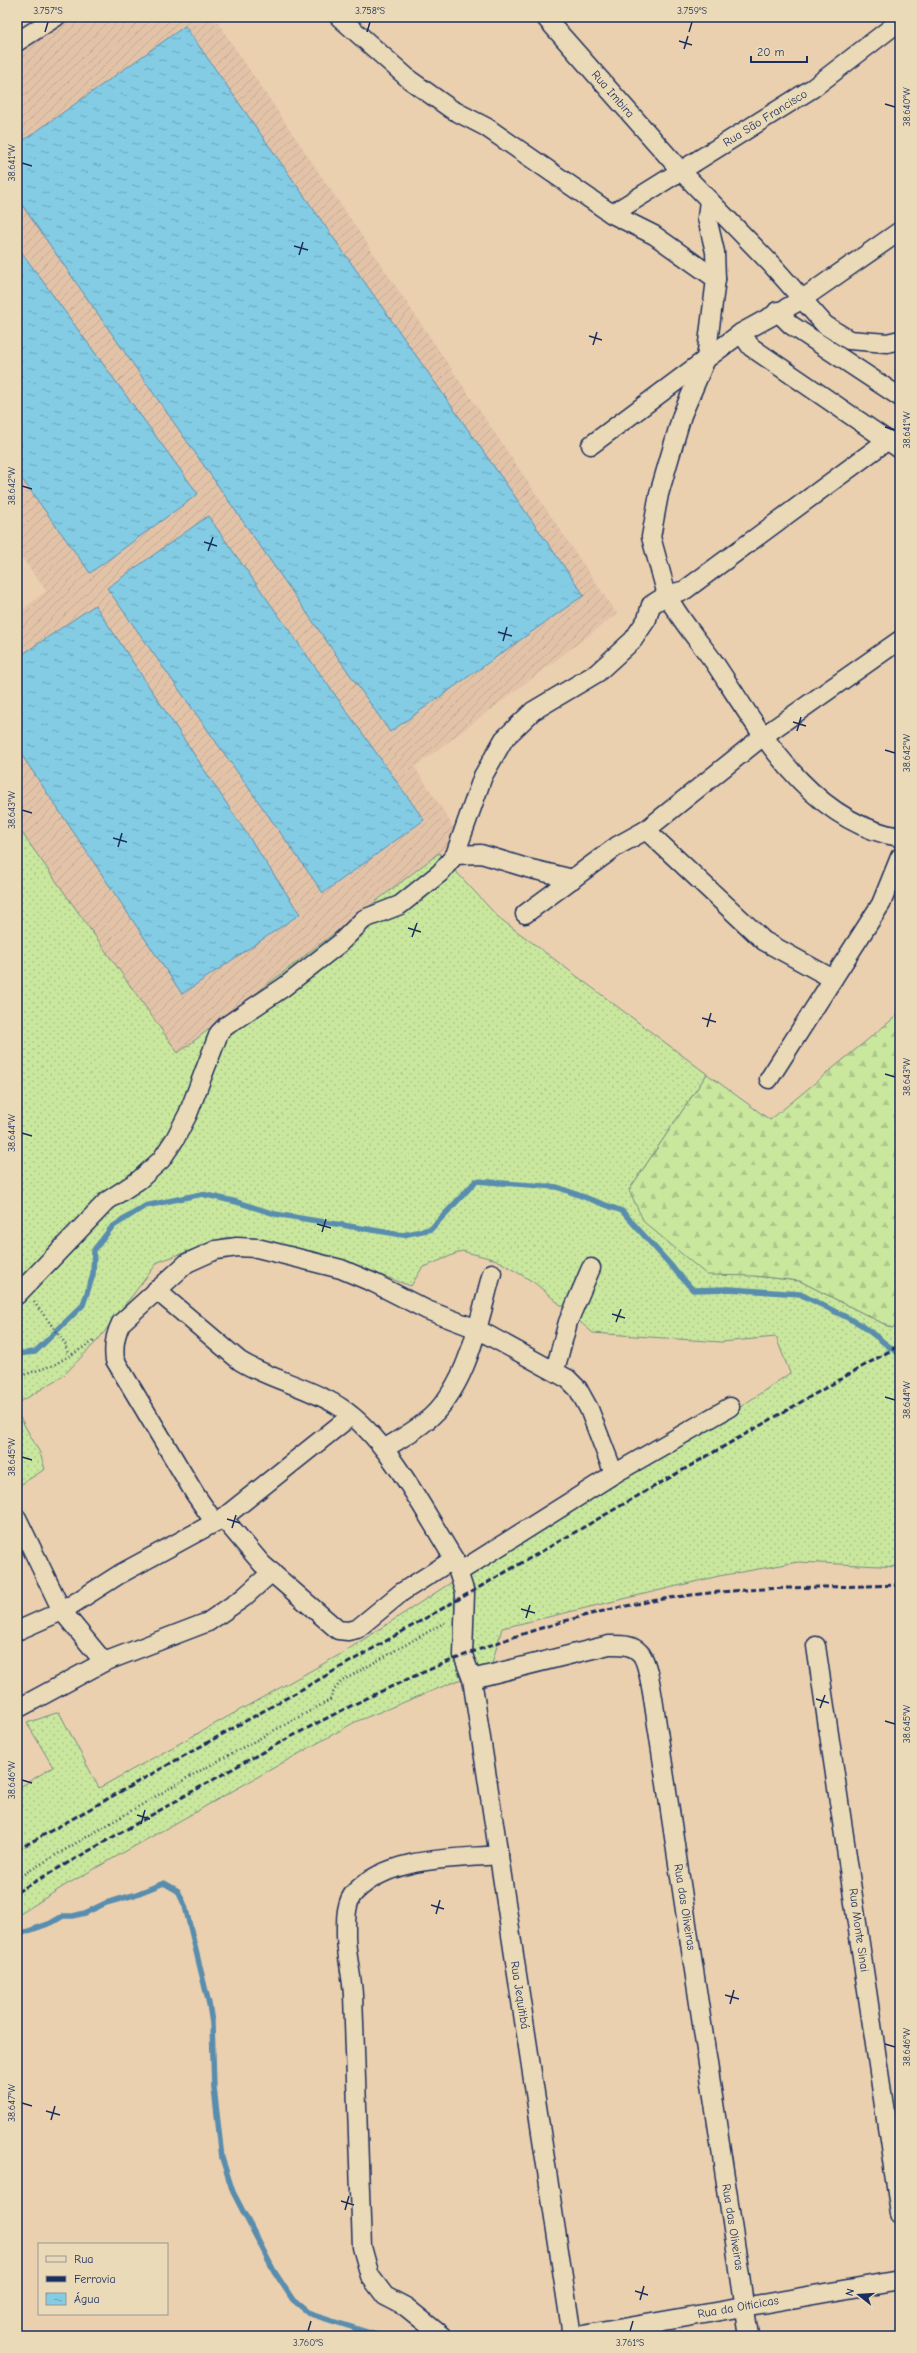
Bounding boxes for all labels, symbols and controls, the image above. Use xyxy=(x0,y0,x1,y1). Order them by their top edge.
text: 3.757°S xyxy=(33,5,63,17)
text: 3.758°S xyxy=(355,5,385,17)
text: 3.759°S xyxy=(677,5,707,17)
scale bar xyxy=(751,38,807,64)
text: 20 m xyxy=(757,45,785,59)
street label: Rua Imbira xyxy=(589,68,637,120)
street label: Rua São Francisco xyxy=(720,86,810,150)
text: 38.640°W xyxy=(901,87,913,127)
text: 38.641°W xyxy=(6,144,18,182)
text: 38.641°W xyxy=(901,411,913,449)
text: 38.642°W xyxy=(6,466,18,505)
text: 38.642°W xyxy=(901,733,913,772)
text: 38.643°W xyxy=(6,791,18,829)
text: 38.643°W xyxy=(901,1058,913,1096)
text: 38.644°W xyxy=(6,1114,18,1152)
text: 38.644°W xyxy=(901,1381,913,1419)
text: 38.645°W xyxy=(6,1437,18,1476)
text: 38.645°W xyxy=(901,1704,913,1743)
text: 38.646°W xyxy=(6,1760,18,1799)
street label: Rua das Oliveiras xyxy=(671,1863,699,1951)
street label: Rua Monte Sinai xyxy=(846,1887,872,1973)
street label: Rua Jequitibá xyxy=(508,1960,532,2030)
text: 38.646°W xyxy=(901,2027,913,2066)
text: 38.647°W xyxy=(6,2084,18,2122)
street label: Rua das Oliveiras xyxy=(719,2183,747,2271)
legend xyxy=(38,2243,168,2315)
text: Rua xyxy=(74,2252,93,2266)
text: Ferrovia xyxy=(74,2272,116,2286)
north arrow xyxy=(839,2275,879,2315)
text: N xyxy=(843,2287,857,2298)
text: Água xyxy=(74,2292,100,2306)
street label: Rua da Oiticicas xyxy=(696,2293,780,2321)
text: 3.760°S xyxy=(293,2337,324,2349)
text: 3.761°S xyxy=(616,2337,645,2349)

